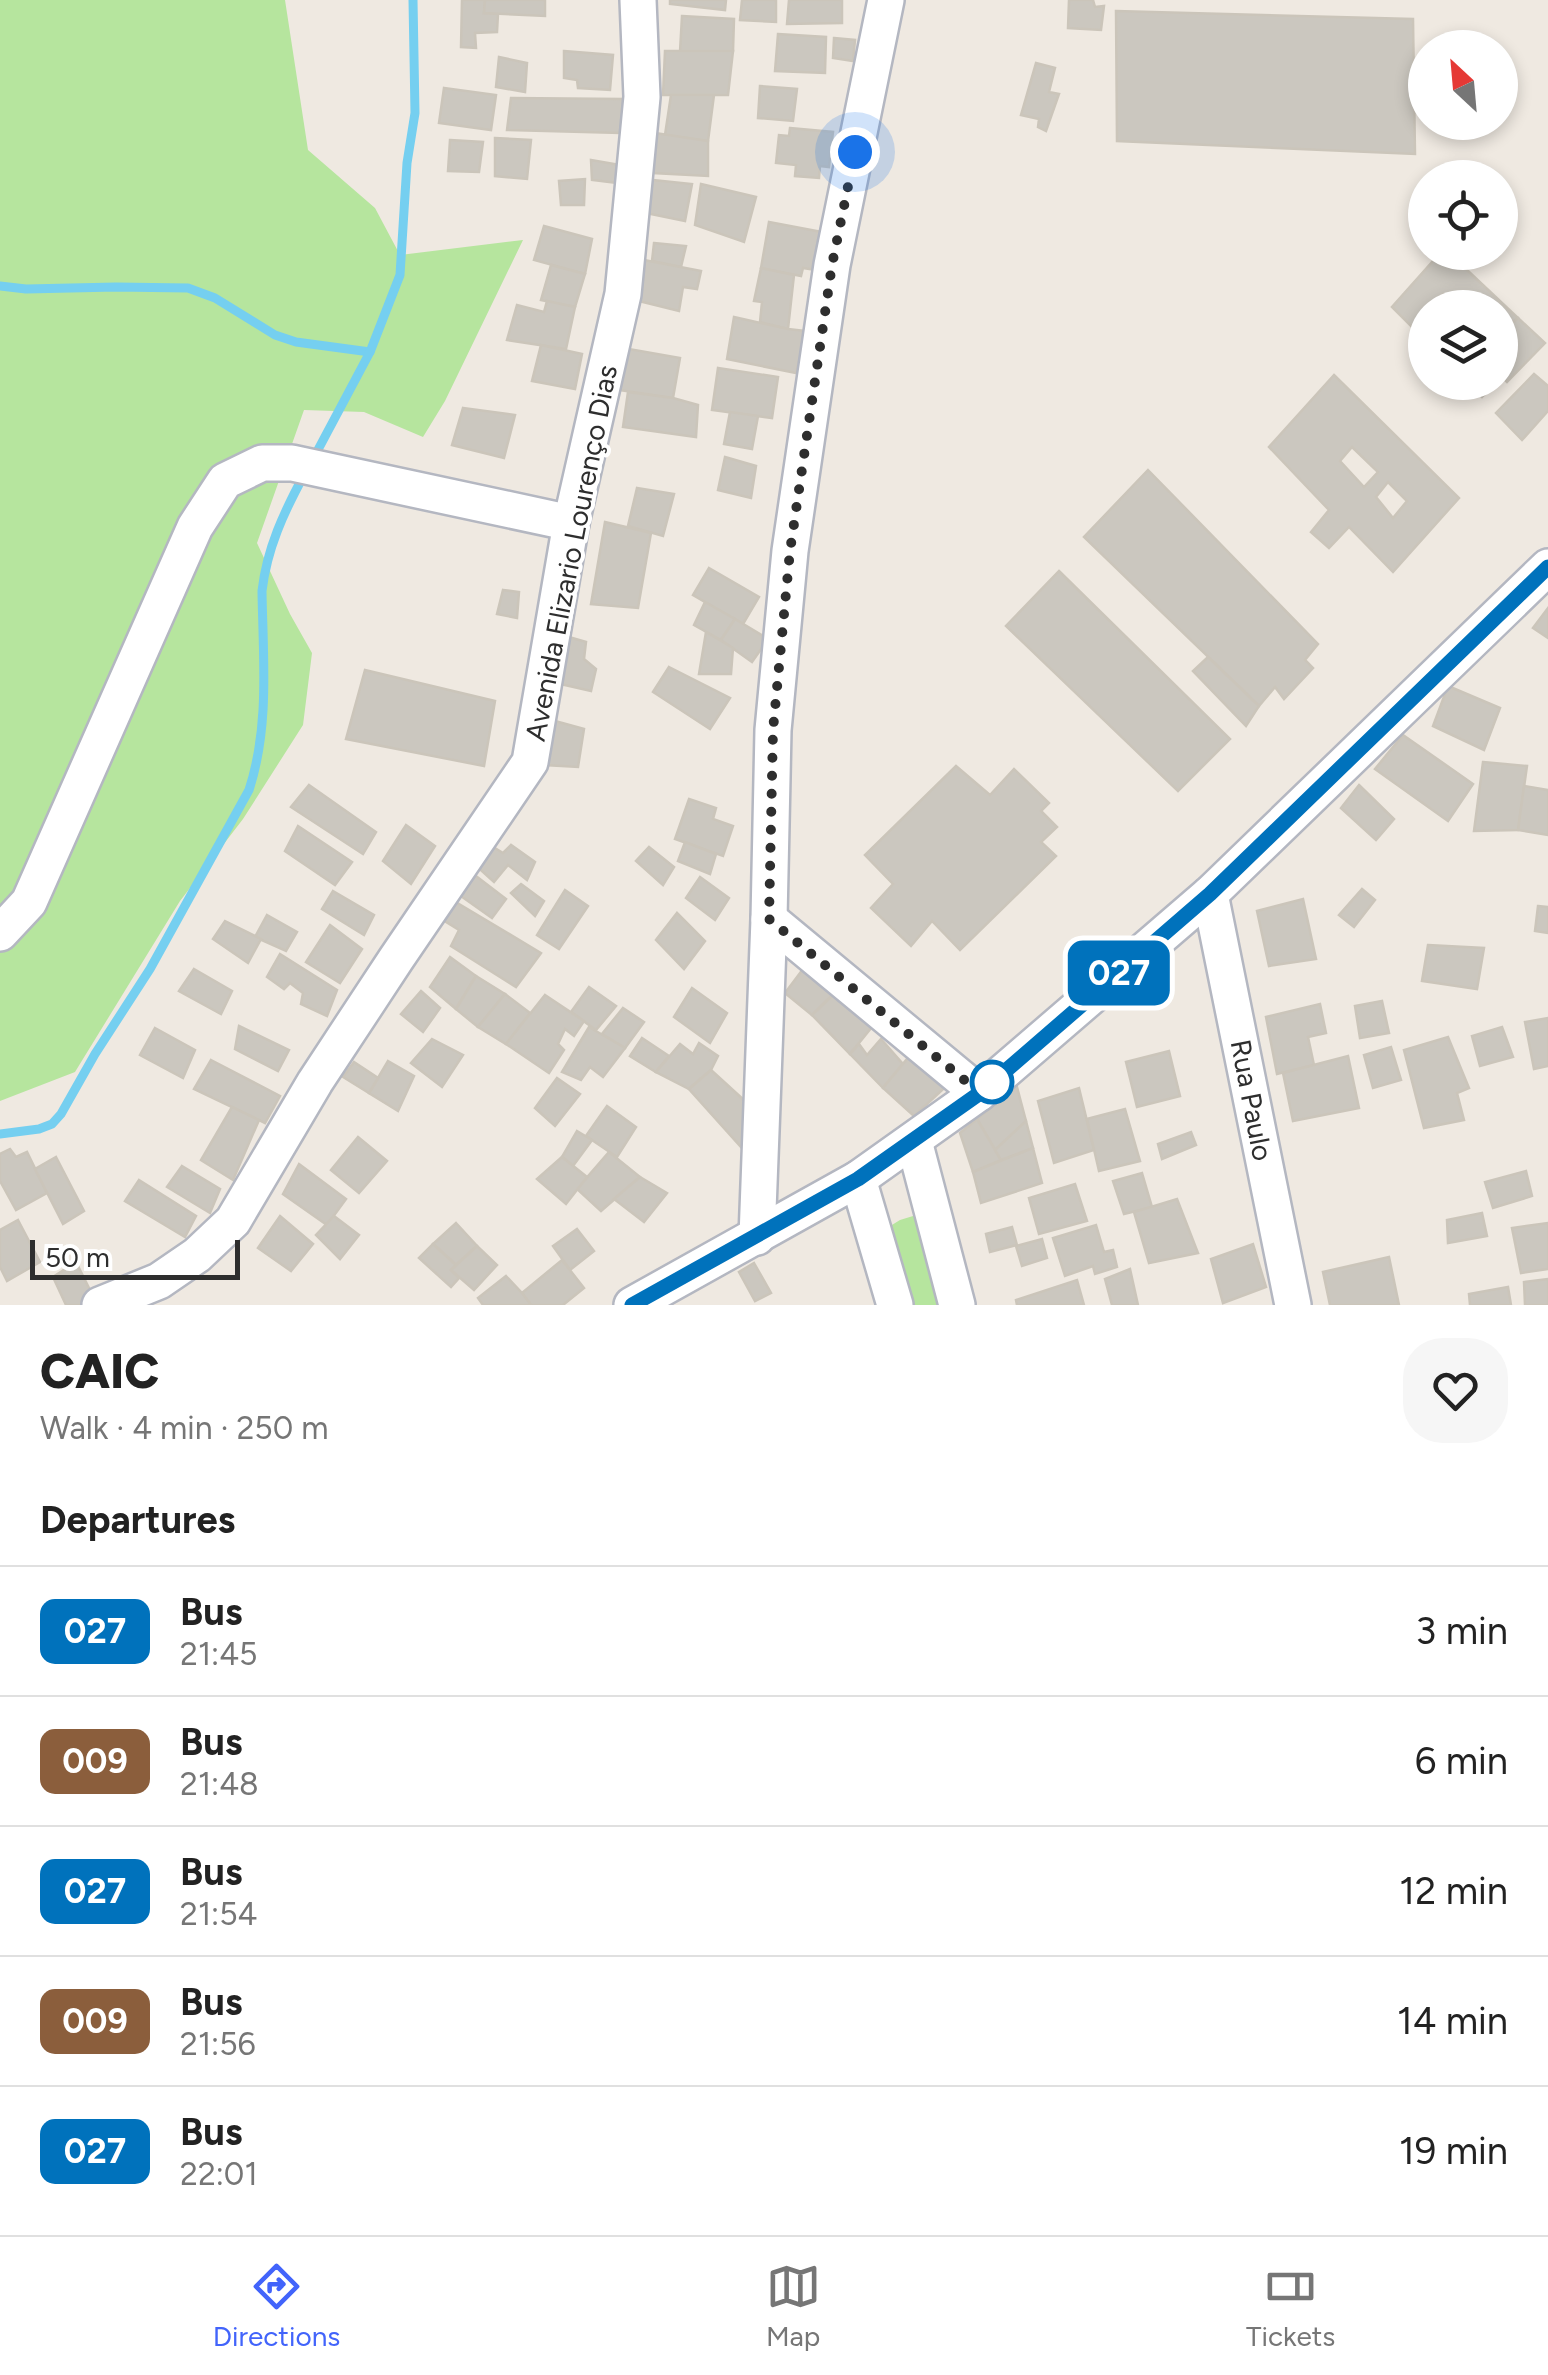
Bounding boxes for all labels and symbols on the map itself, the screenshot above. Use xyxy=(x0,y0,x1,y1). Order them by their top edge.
north arrow xyxy=(1408,30,1518,140)
your location xyxy=(830,127,880,177)
street label: Avenida Elizario Lourenço Dias xyxy=(518,362,624,744)
line badge: 027 xyxy=(1062,940,1176,1006)
street label: Rua Paulo xyxy=(1224,1037,1280,1163)
unlabelled marker xyxy=(971,1061,1013,1103)
scale bar xyxy=(30,1235,240,1280)

